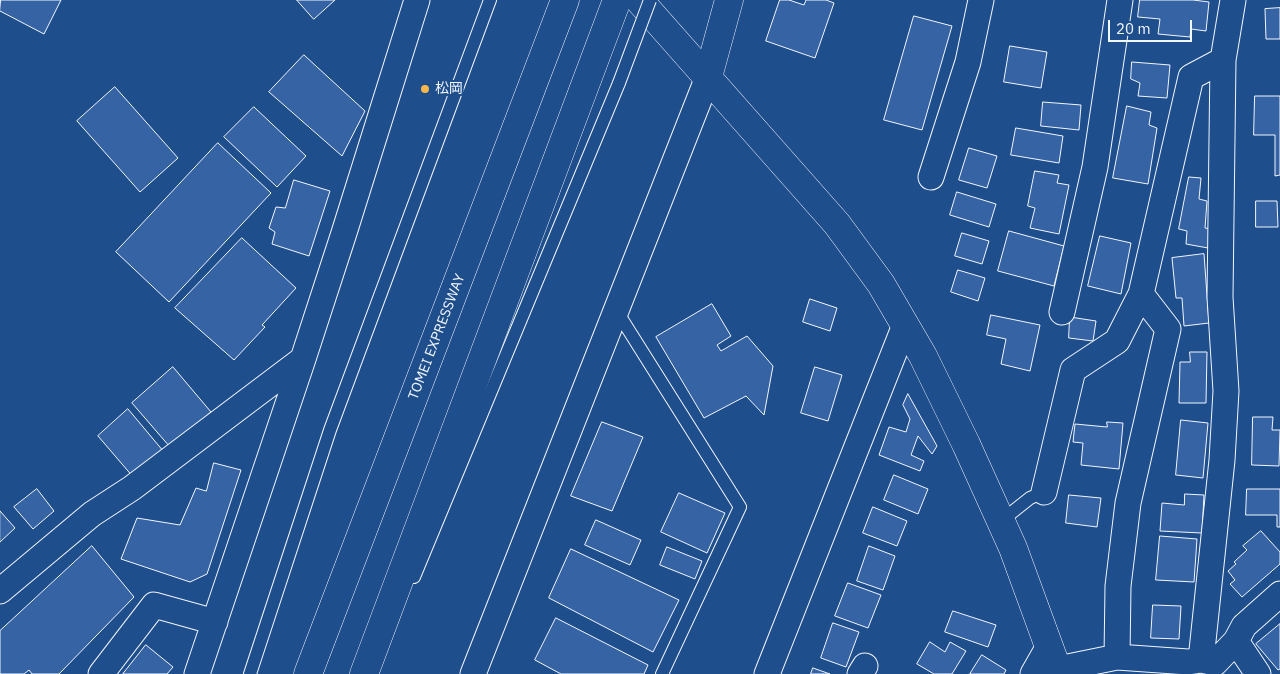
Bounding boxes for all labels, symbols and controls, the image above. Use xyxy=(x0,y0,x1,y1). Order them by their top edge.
scale bar xyxy=(1110,10,1194,42)
text: 20 m xyxy=(1116,19,1151,38)
place label: 松岡 xyxy=(435,81,463,97)
marker: 松岡 xyxy=(419,83,431,95)
street label: TOMEI EXPRESSWAY xyxy=(405,272,469,402)

